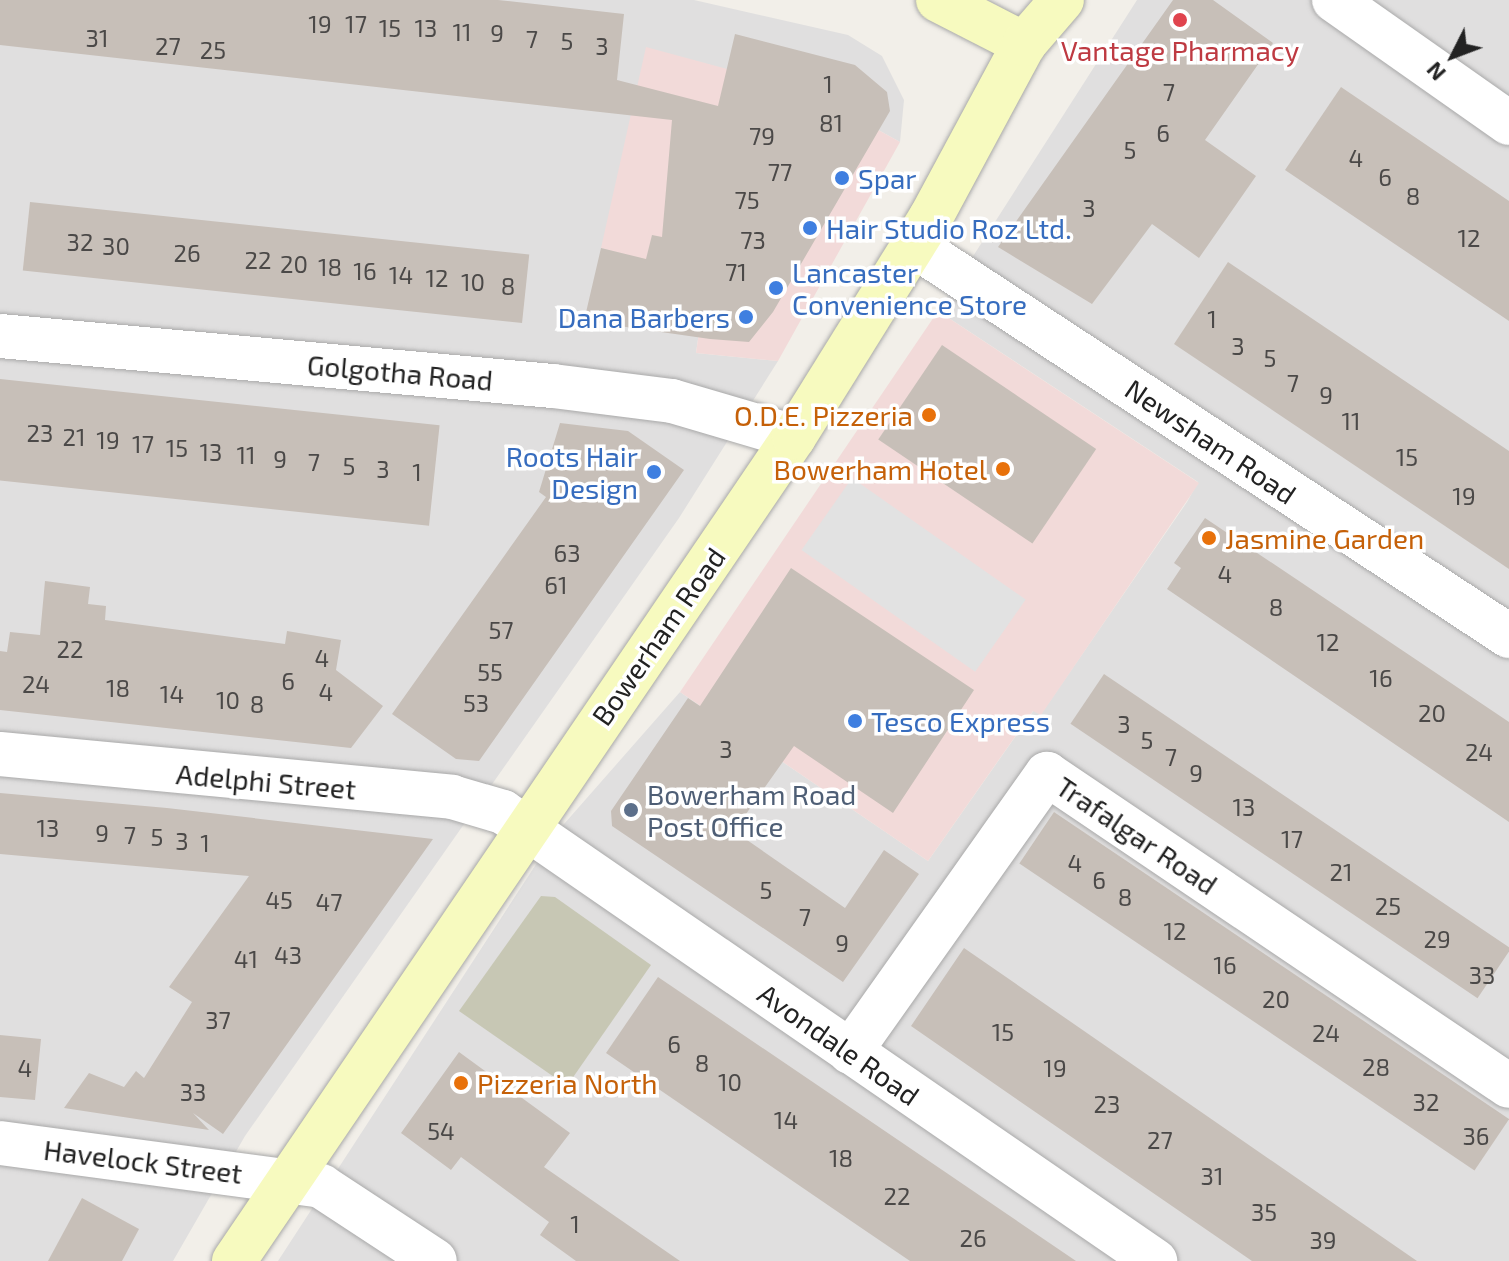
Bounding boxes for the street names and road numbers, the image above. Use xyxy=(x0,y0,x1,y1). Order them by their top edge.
street label: Golgotha Road xyxy=(306,347,494,397)
street label: Newsham Road xyxy=(1119,371,1303,511)
street label: Bowerham Road xyxy=(584,541,732,731)
street label: Adelphi Street xyxy=(175,756,357,806)
street label: Trafalgar Road xyxy=(1050,769,1224,901)
street label: Avondale Road xyxy=(752,976,926,1112)
street label: Havelock Street xyxy=(42,1132,244,1190)

